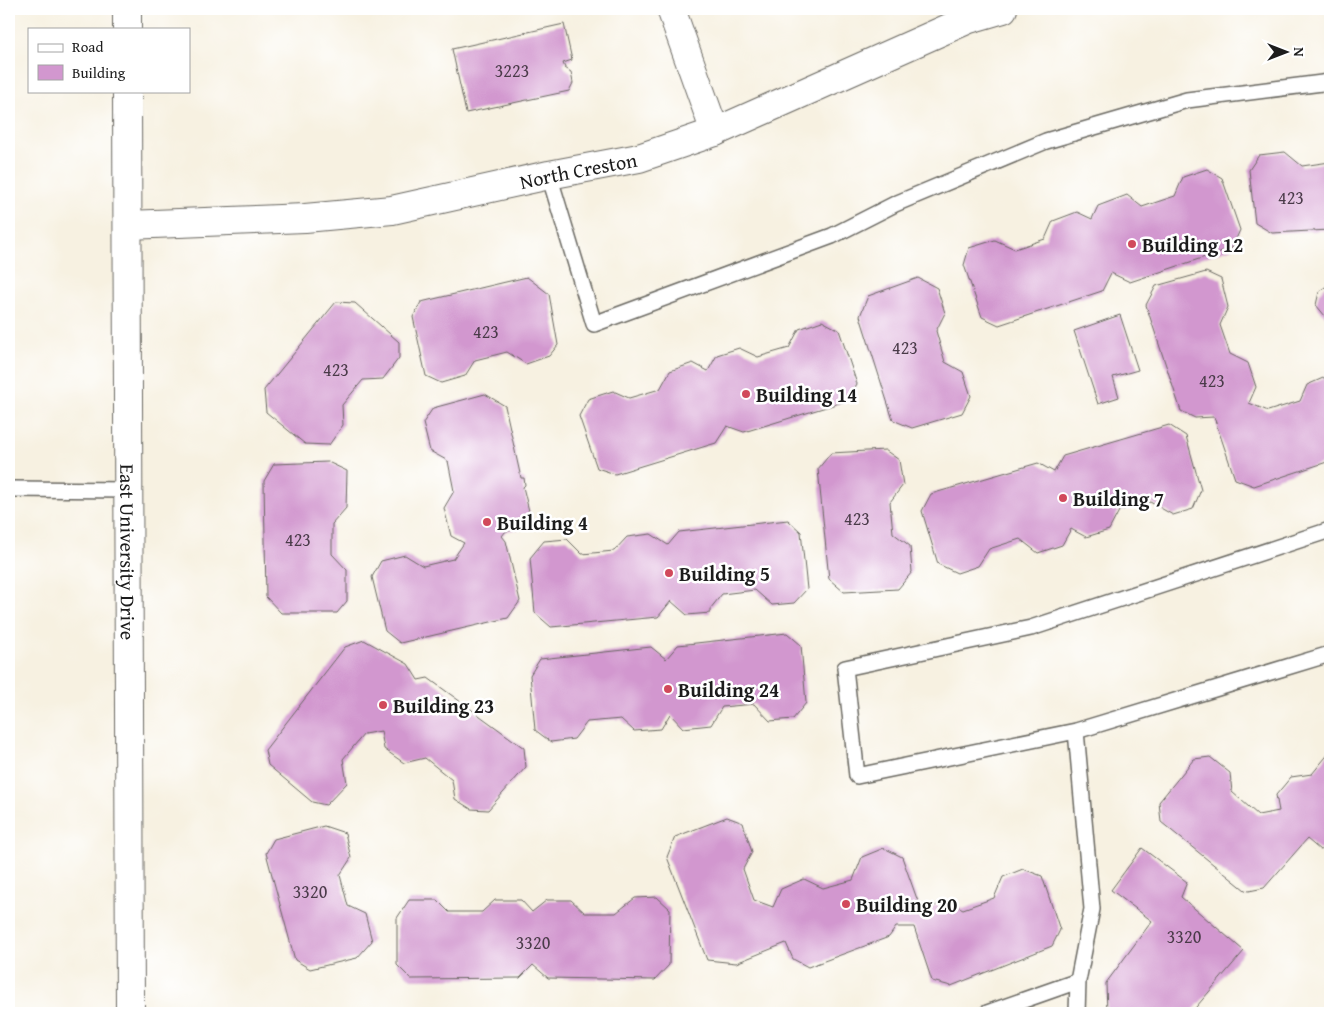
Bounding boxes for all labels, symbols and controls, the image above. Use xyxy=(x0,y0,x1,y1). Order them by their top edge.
legend xyxy=(28,28,190,92)
north arrow xyxy=(1262,28,1312,78)
text: Road xyxy=(72,36,103,57)
text: N xyxy=(1289,47,1309,57)
house number: 3223 xyxy=(495,57,529,84)
text: Building xyxy=(72,62,126,83)
street label: North Creston xyxy=(517,144,639,196)
house number: 423 xyxy=(1278,184,1304,211)
place label: Building 12 xyxy=(1142,230,1243,259)
marker: Building 12 xyxy=(1126,238,1138,250)
house number: 423 xyxy=(473,318,499,345)
house number: 423 xyxy=(892,334,918,361)
house number: 423 xyxy=(323,356,349,383)
house number: 423 xyxy=(1199,367,1225,394)
place label: Building 14 xyxy=(756,380,857,409)
marker: Building 14 xyxy=(740,388,752,400)
street label: East University Drive xyxy=(114,464,143,640)
place label: Building 7 xyxy=(1073,484,1164,513)
marker: Building 7 xyxy=(1057,492,1069,504)
house number: 423 xyxy=(844,505,870,532)
place label: Building 4 xyxy=(497,508,588,537)
marker: Building 4 xyxy=(481,516,493,528)
house number: 423 xyxy=(285,526,311,553)
place label: Building 5 xyxy=(679,559,770,588)
marker: Building 5 xyxy=(663,567,675,579)
place label: Building 24 xyxy=(678,675,779,704)
marker: Building 24 xyxy=(662,683,674,695)
place label: Building 23 xyxy=(393,691,494,720)
marker: Building 23 xyxy=(377,699,389,711)
house number: 3320 xyxy=(293,878,328,905)
place label: Building 20 xyxy=(856,890,957,919)
marker: Building 20 xyxy=(840,898,852,910)
house number: 3320 xyxy=(1167,923,1202,950)
house number: 3320 xyxy=(516,929,551,956)

